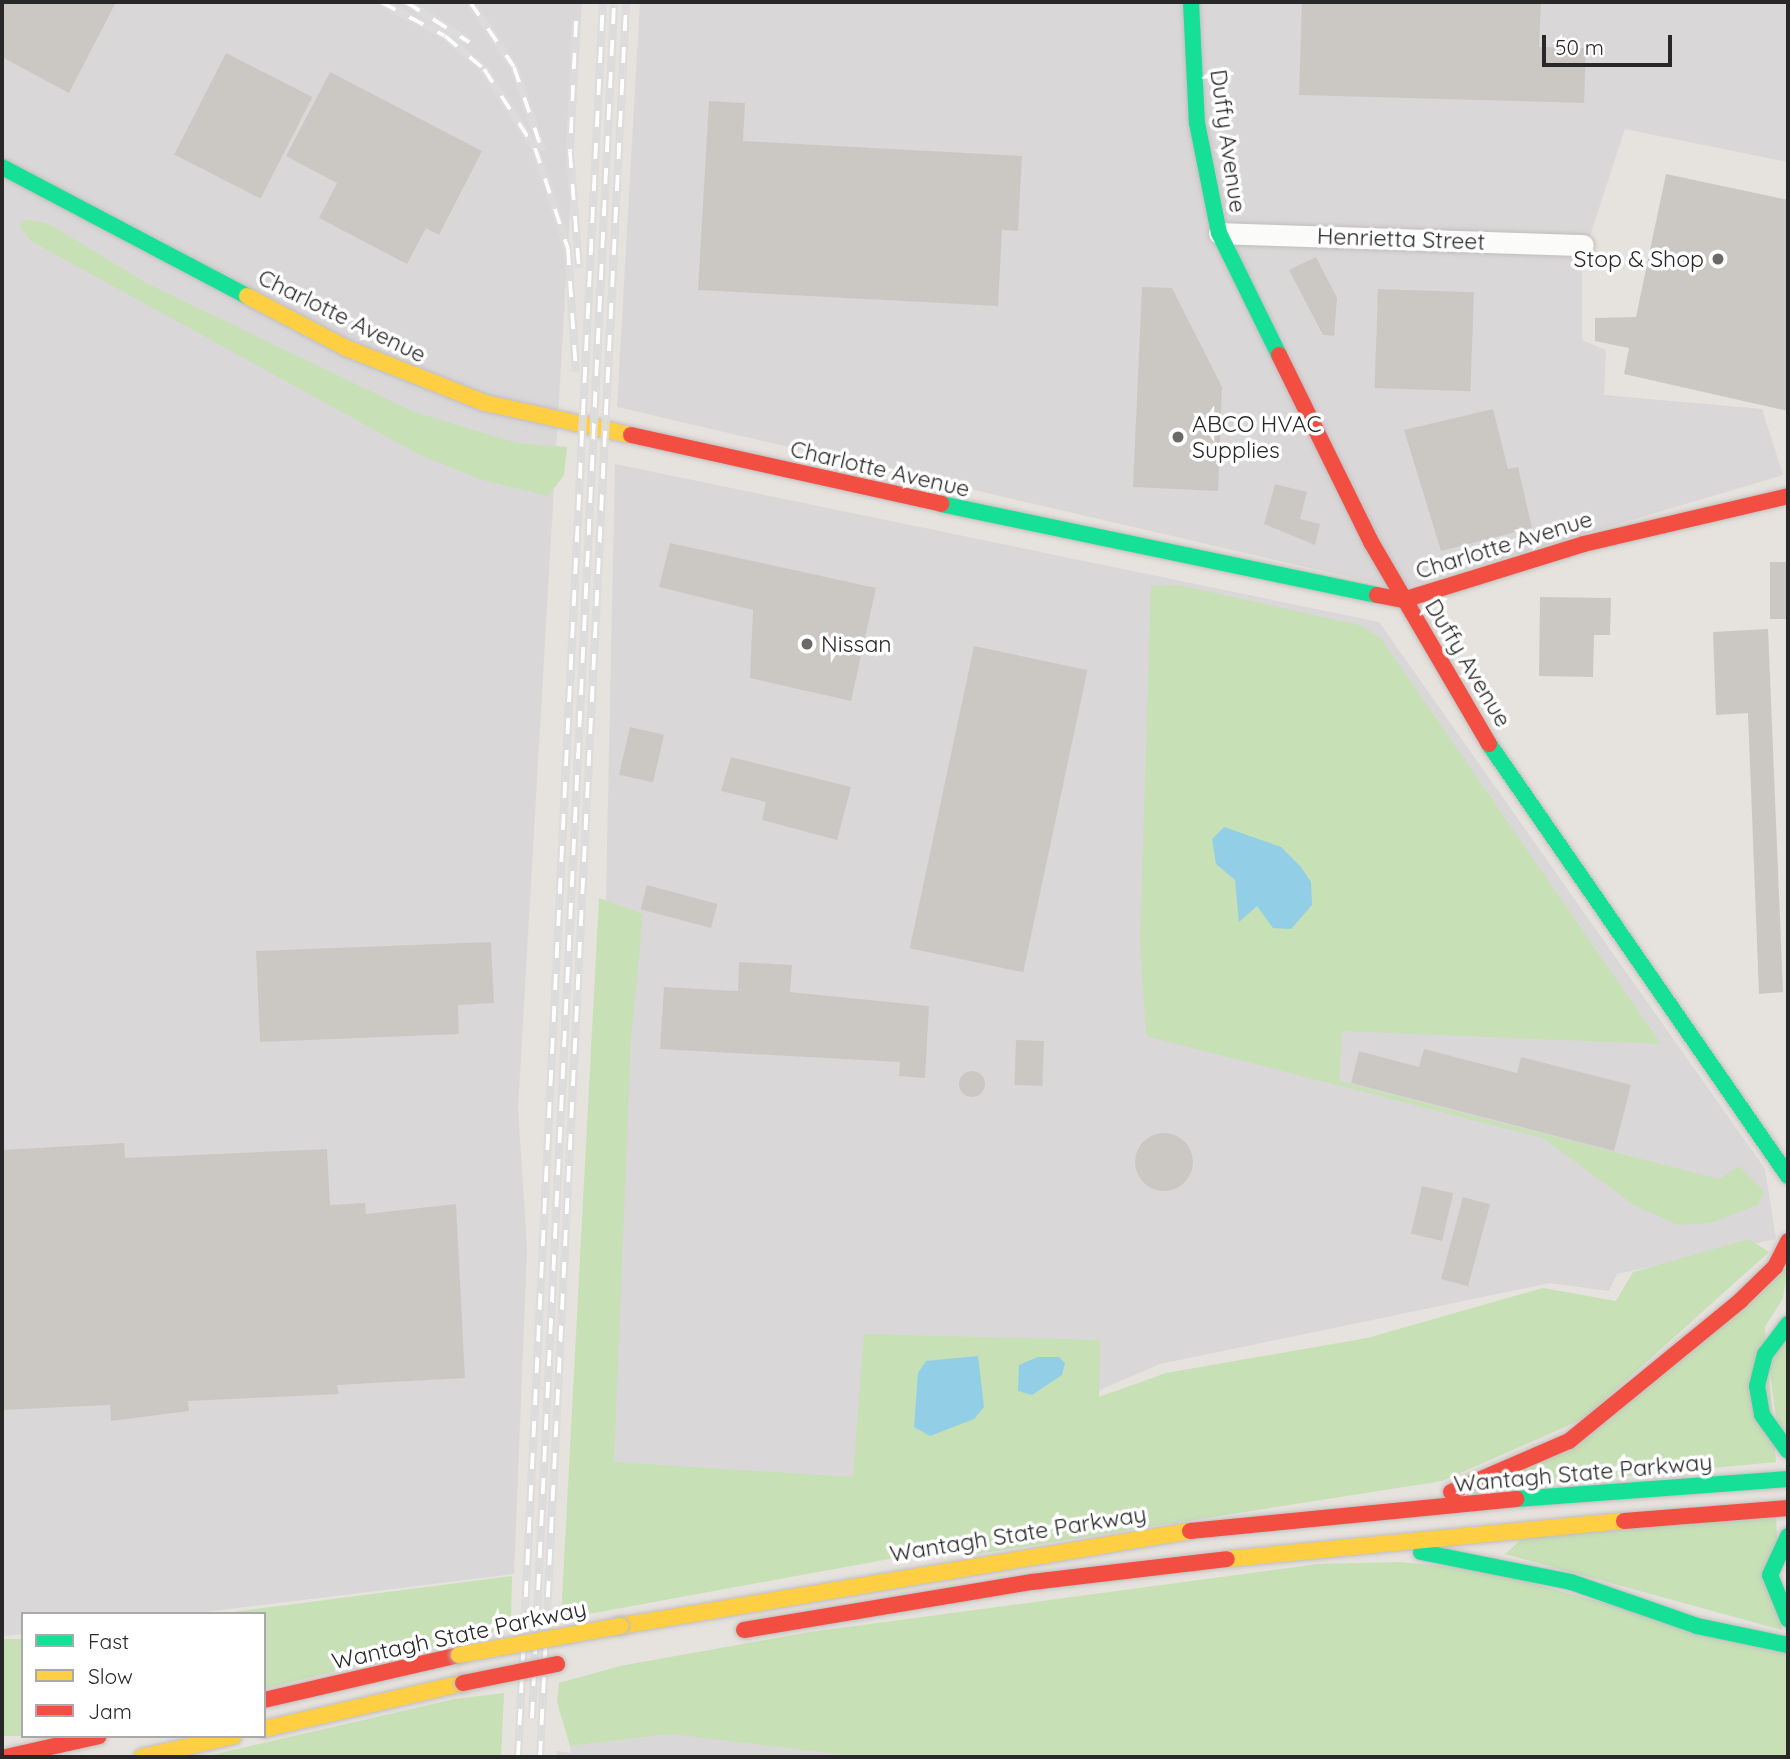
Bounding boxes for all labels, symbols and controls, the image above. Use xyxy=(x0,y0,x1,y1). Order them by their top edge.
scale bar xyxy=(1545,21,1674,65)
text: 50 m xyxy=(1555,34,1604,60)
street label: Duffy Avenue xyxy=(1204,68,1252,214)
street label: Henrietta Street xyxy=(1316,222,1486,256)
place label: Stop & Shop xyxy=(1574,245,1704,273)
marker: Stop & Shop xyxy=(1710,251,1726,267)
street label: Charlotte Avenue xyxy=(254,263,430,369)
place label: ABCO HVAC Supplies xyxy=(1192,410,1322,464)
marker: ABCO HVAC Supplies xyxy=(1170,429,1186,445)
street label: Charlotte Avenue xyxy=(788,435,972,503)
street label: Charlotte Avenue xyxy=(1412,505,1596,585)
street label: Duffy Avenue xyxy=(1419,594,1517,732)
place label: Nissan xyxy=(821,630,892,658)
marker: Nissan xyxy=(799,636,815,652)
street label: Wantagh State Parkway xyxy=(1453,1448,1713,1498)
street label: Wantagh State Parkway xyxy=(888,1500,1148,1568)
street label: Wantagh State Parkway xyxy=(329,1595,589,1675)
legend xyxy=(21,1612,266,1738)
text: Fast xyxy=(88,1628,129,1654)
text: Slow xyxy=(88,1663,133,1689)
text: Jam xyxy=(88,1698,132,1724)

